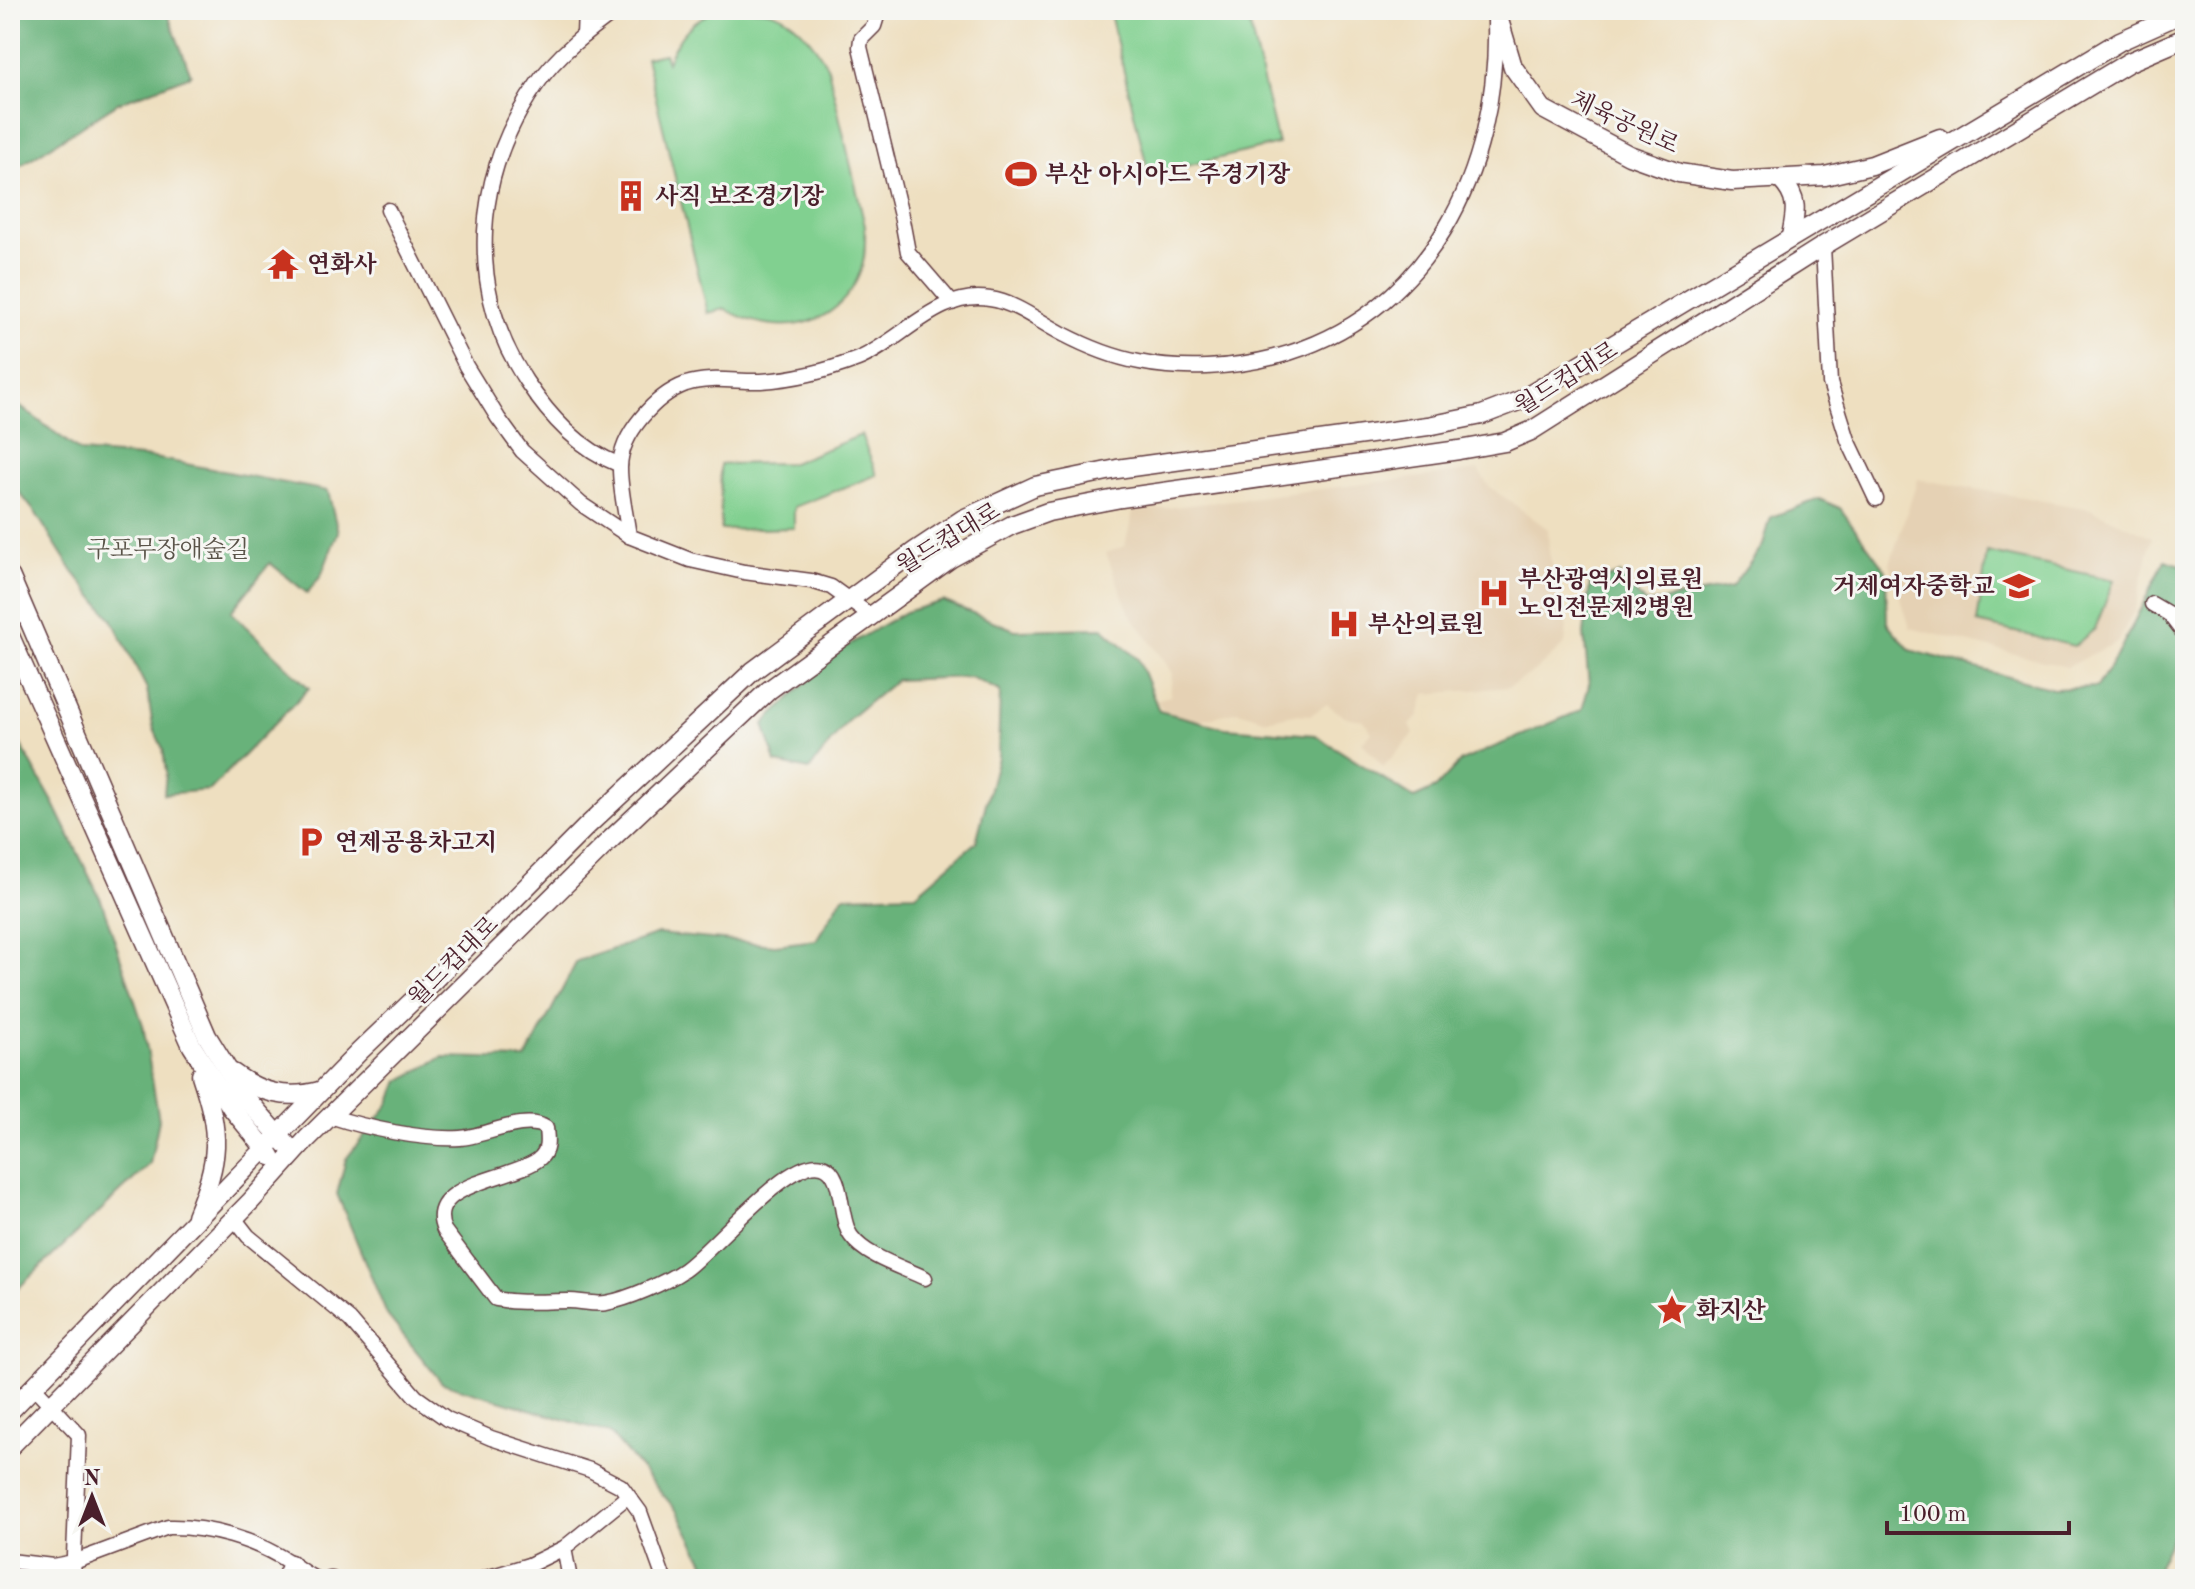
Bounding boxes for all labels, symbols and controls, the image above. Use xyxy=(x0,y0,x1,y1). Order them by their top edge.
street label: 체육공원로 xyxy=(1567,87,1683,159)
sports icon: 부산 아시아드 주경기장 xyxy=(1004,157,1038,191)
place label: 부산 아시아드 주경기장 xyxy=(1045,161,1291,188)
building icon: 사직 보조경기장 xyxy=(614,179,648,213)
place label: 사직 보조경기장 xyxy=(655,183,825,210)
temple icon: 연화사 xyxy=(266,247,300,281)
place label: 연화사 xyxy=(307,251,377,278)
street label: 월드컵대로 xyxy=(1510,337,1623,421)
street label: 월드컵대로 xyxy=(892,498,1005,580)
park label: 구포무장애숲길 xyxy=(87,537,249,563)
place label: 부산광역시의료원 노인전문제2병원 xyxy=(1518,566,1703,621)
school or university icon: 거제여자중학교 xyxy=(2002,569,2036,603)
place label: 거제여자중학교 xyxy=(1833,573,1995,600)
hospital icon: 부산광역시의료원 노인전문제2병원 xyxy=(1477,576,1511,610)
hospital icon: 부산의료원 xyxy=(1327,607,1361,641)
place label: 부산의료원 xyxy=(1368,611,1484,638)
parking icon: 연제공용차고지 xyxy=(294,825,328,859)
place label: 연제공용차고지 xyxy=(335,829,497,856)
street label: 월드컵대로 xyxy=(404,912,504,1012)
place icon: 화지산 xyxy=(1655,1293,1689,1327)
place label: 화지산 xyxy=(1696,1297,1766,1324)
north arrow xyxy=(52,1457,132,1537)
text: N xyxy=(84,1468,101,1490)
scale bar xyxy=(1887,1485,2069,1535)
text: 100 m xyxy=(1899,1503,1967,1527)

